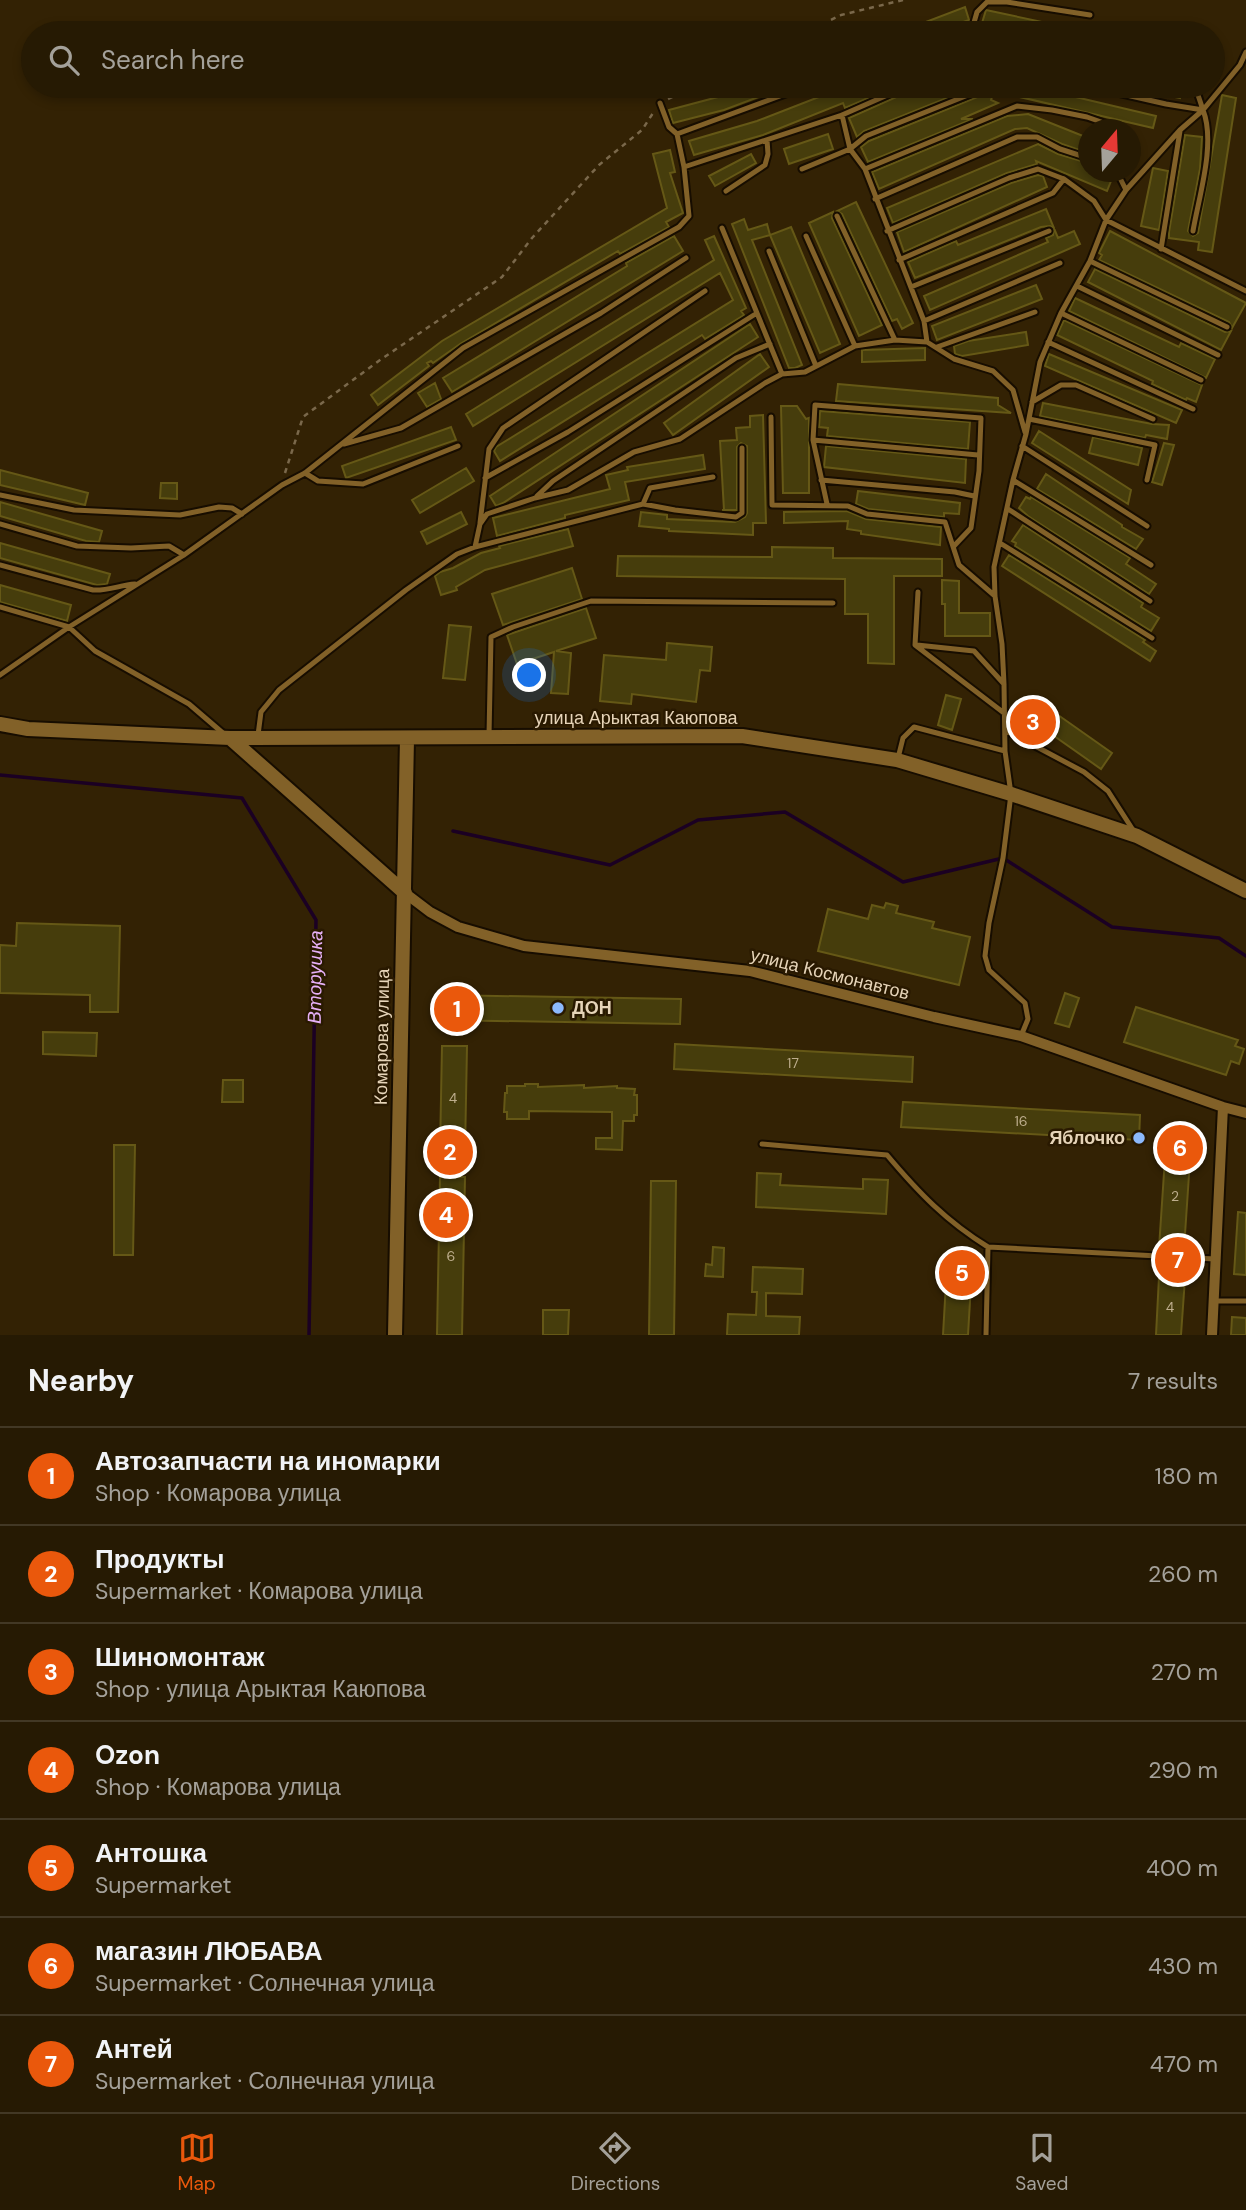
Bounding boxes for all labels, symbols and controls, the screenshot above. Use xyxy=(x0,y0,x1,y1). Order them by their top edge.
search box xyxy=(21,21,1225,98)
icon: search xyxy=(45,41,83,79)
text: Search here xyxy=(101,43,244,77)
north arrow xyxy=(1078,119,1141,182)
your location xyxy=(512,658,546,692)
pin: 3 xyxy=(1010,696,1056,748)
street label: улица Арыктая Каюпова xyxy=(534,706,738,730)
water label: Вторушка xyxy=(302,930,328,1024)
street label: улица Космонавтов xyxy=(748,943,912,1005)
street label: Комарова улица xyxy=(369,968,395,1105)
pin: 1 xyxy=(434,983,480,1035)
place label: ДОН xyxy=(572,996,612,1020)
marker: ДОН xyxy=(550,1000,566,1016)
house number: 17 xyxy=(787,1054,799,1072)
house number: 4 xyxy=(449,1089,458,1107)
house number: 16 xyxy=(1014,1112,1028,1130)
pin: 6 xyxy=(1157,1122,1203,1174)
pin: 2 xyxy=(427,1126,473,1178)
place label: Яблочко xyxy=(1049,1126,1125,1150)
marker: Яблочко xyxy=(1131,1130,1147,1146)
house number: 2 xyxy=(1171,1187,1179,1205)
pin: 4 xyxy=(423,1189,469,1241)
pin: 7 xyxy=(1155,1234,1201,1286)
house number: 6 xyxy=(447,1247,455,1265)
pin: 5 xyxy=(939,1247,985,1299)
house number: 4 xyxy=(1166,1298,1175,1316)
text: Nearby xyxy=(28,1361,134,1400)
text: 7 results xyxy=(1128,1366,1218,1396)
text: Автозапчасти на иномарки xyxy=(95,1444,441,1478)
text: 1 xyxy=(47,1461,55,1491)
text: 180 m xyxy=(1154,1461,1218,1491)
text: Shop · Комарова улица xyxy=(95,1478,341,1508)
text: Продукты xyxy=(95,1542,224,1576)
text: 2 xyxy=(44,1559,58,1589)
text: 260 m xyxy=(1148,1559,1218,1589)
text: Supermarket · Комарова улица xyxy=(95,1576,423,1606)
text: Шиномонтаж xyxy=(95,1640,264,1674)
text: 3 xyxy=(44,1657,58,1687)
text: 270 m xyxy=(1151,1657,1218,1687)
text: Shop · улица Арыктая Каюпова xyxy=(95,1674,426,1704)
text: Ozon xyxy=(95,1738,160,1772)
text: 4 xyxy=(44,1755,58,1785)
text: 290 m xyxy=(1148,1755,1218,1785)
text: Shop · Комарова улица xyxy=(95,1772,341,1802)
text: Антошка xyxy=(95,1836,207,1870)
text: 5 xyxy=(44,1853,58,1883)
text: 400 m xyxy=(1146,1853,1218,1883)
text: Supermarket xyxy=(95,1870,231,1900)
text: магазин ЛЮБАВА xyxy=(95,1934,322,1968)
text: 6 xyxy=(44,1951,58,1981)
text: 430 m xyxy=(1148,1951,1218,1981)
text: Supermarket · Солнечная улица xyxy=(95,1968,435,1998)
text: Антей xyxy=(95,2032,173,2066)
text: 7 xyxy=(45,2049,57,2079)
text: 470 m xyxy=(1150,2049,1218,2079)
text: Supermarket · Солнечная улица xyxy=(95,2066,435,2096)
tab: Map xyxy=(178,2129,216,2196)
tab: Directions xyxy=(571,2129,660,2196)
tab: Saved xyxy=(1015,2129,1068,2196)

